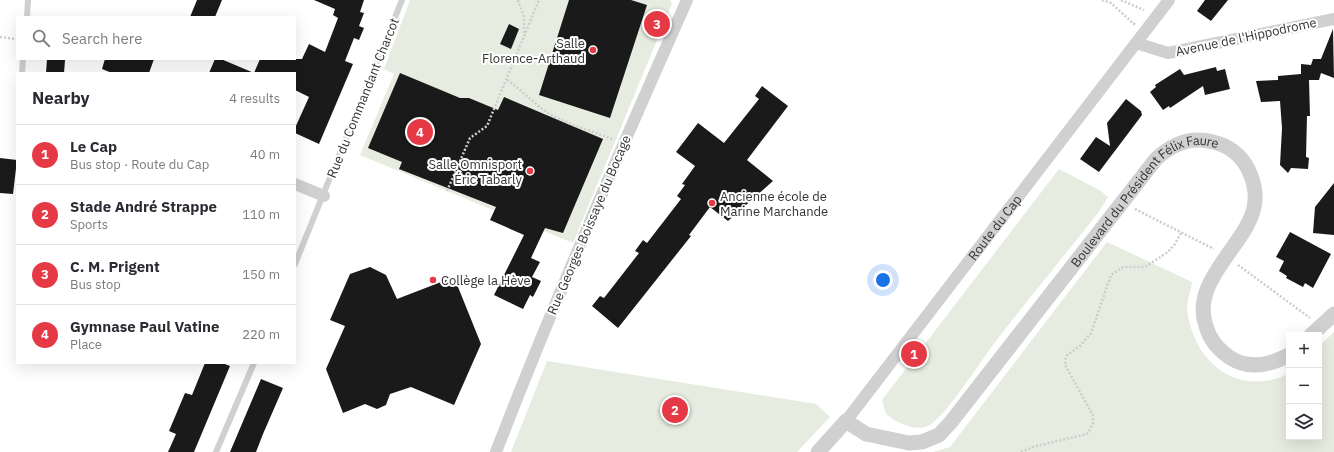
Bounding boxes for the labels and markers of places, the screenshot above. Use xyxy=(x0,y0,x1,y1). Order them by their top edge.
pin: 3 xyxy=(644,9,670,39)
place label: Salle Florence-Arthaud xyxy=(482,35,585,67)
marker: Salle Florence-Arthaud xyxy=(588,45,598,55)
pin: 4 xyxy=(407,117,433,147)
place label: Salle Omnisport Éric Tabarly xyxy=(429,156,523,188)
marker: Salle Omnisport Éric Tabarly xyxy=(525,166,535,176)
place label: Ancienne école de Marine Marchande xyxy=(720,188,828,220)
marker: Ancienne école de Marine Marchande xyxy=(707,198,717,208)
place label: Collège la Hève xyxy=(441,272,531,289)
marker: Collège la Hève xyxy=(428,275,438,285)
pin: 1 xyxy=(901,339,927,369)
pin: 2 xyxy=(662,395,688,425)

